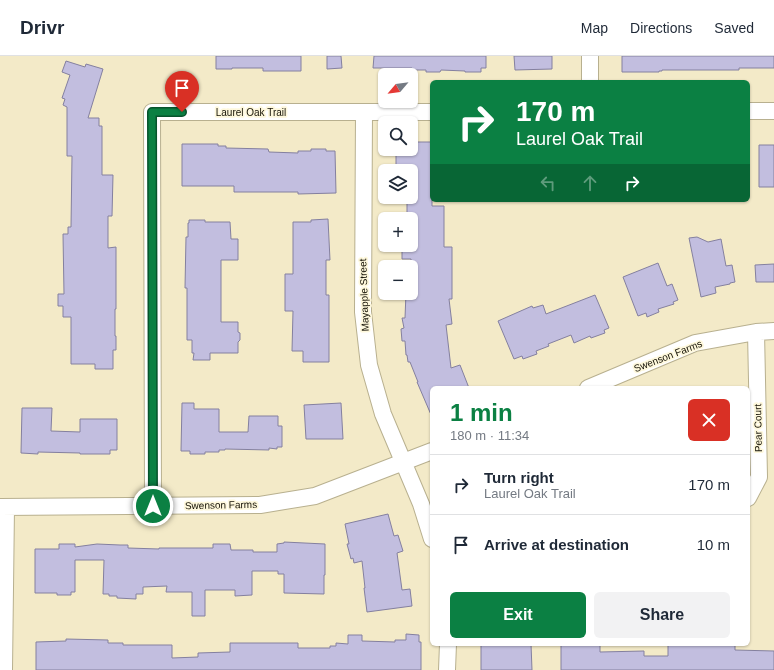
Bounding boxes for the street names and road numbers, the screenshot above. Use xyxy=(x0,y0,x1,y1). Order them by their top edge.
street label: Laurel Oak Trail xyxy=(216,107,286,118)
street label: Mayapple Street xyxy=(357,258,371,332)
street label: Swenson Farms xyxy=(632,338,704,374)
street label: Pear Court xyxy=(752,404,764,452)
street label: Swenson Farms xyxy=(185,499,257,511)

